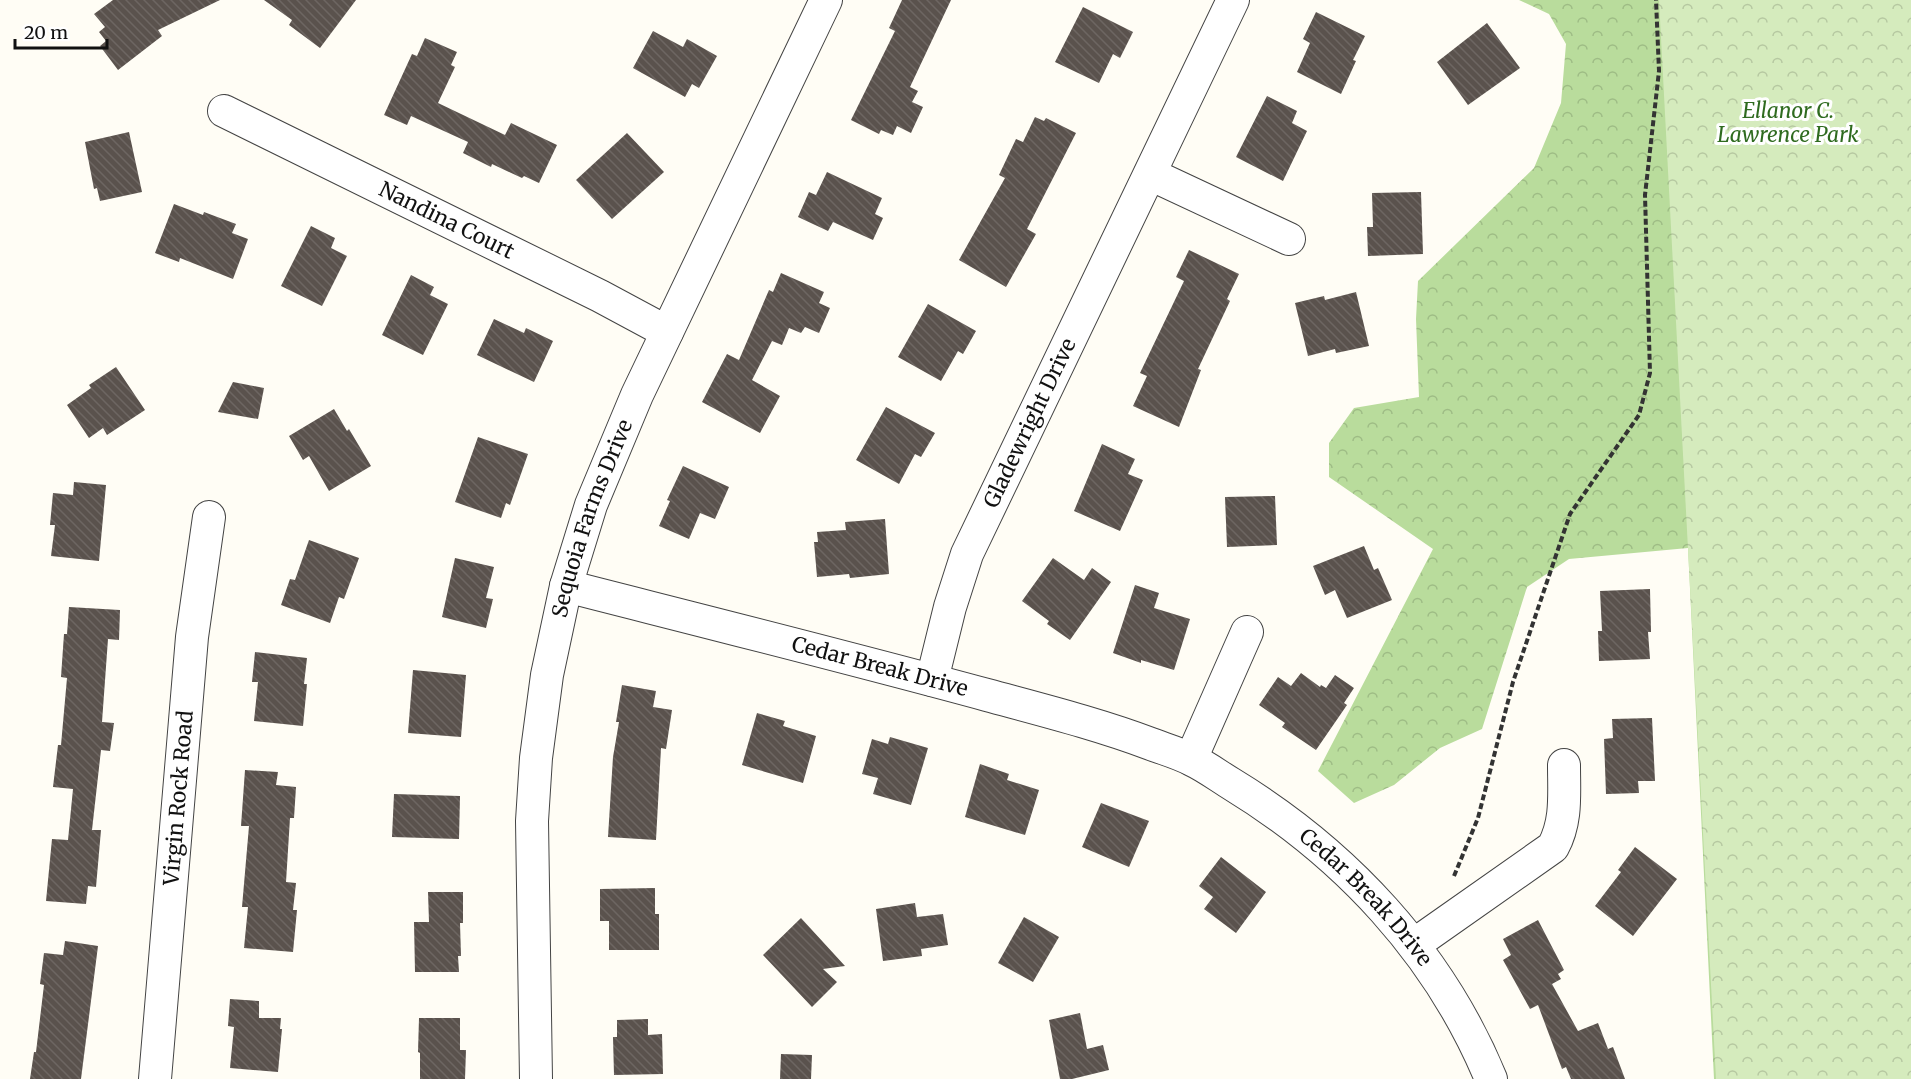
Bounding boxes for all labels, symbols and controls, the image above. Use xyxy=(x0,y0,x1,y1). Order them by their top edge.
scale bar xyxy=(15,12,106,50)
text: 20 m xyxy=(24,21,68,44)
park label: Ellanor C. Lawrence Park xyxy=(1717,97,1859,148)
street label: Nandina Court xyxy=(375,175,519,265)
street label: Gladewright Drive xyxy=(977,334,1082,512)
street label: Sequoia Farms Drive xyxy=(546,415,638,620)
street label: Cedar Break Drive xyxy=(789,630,971,702)
street label: Virgin Rock Road xyxy=(157,709,199,887)
street label: Cedar Break Drive xyxy=(1294,822,1438,971)

